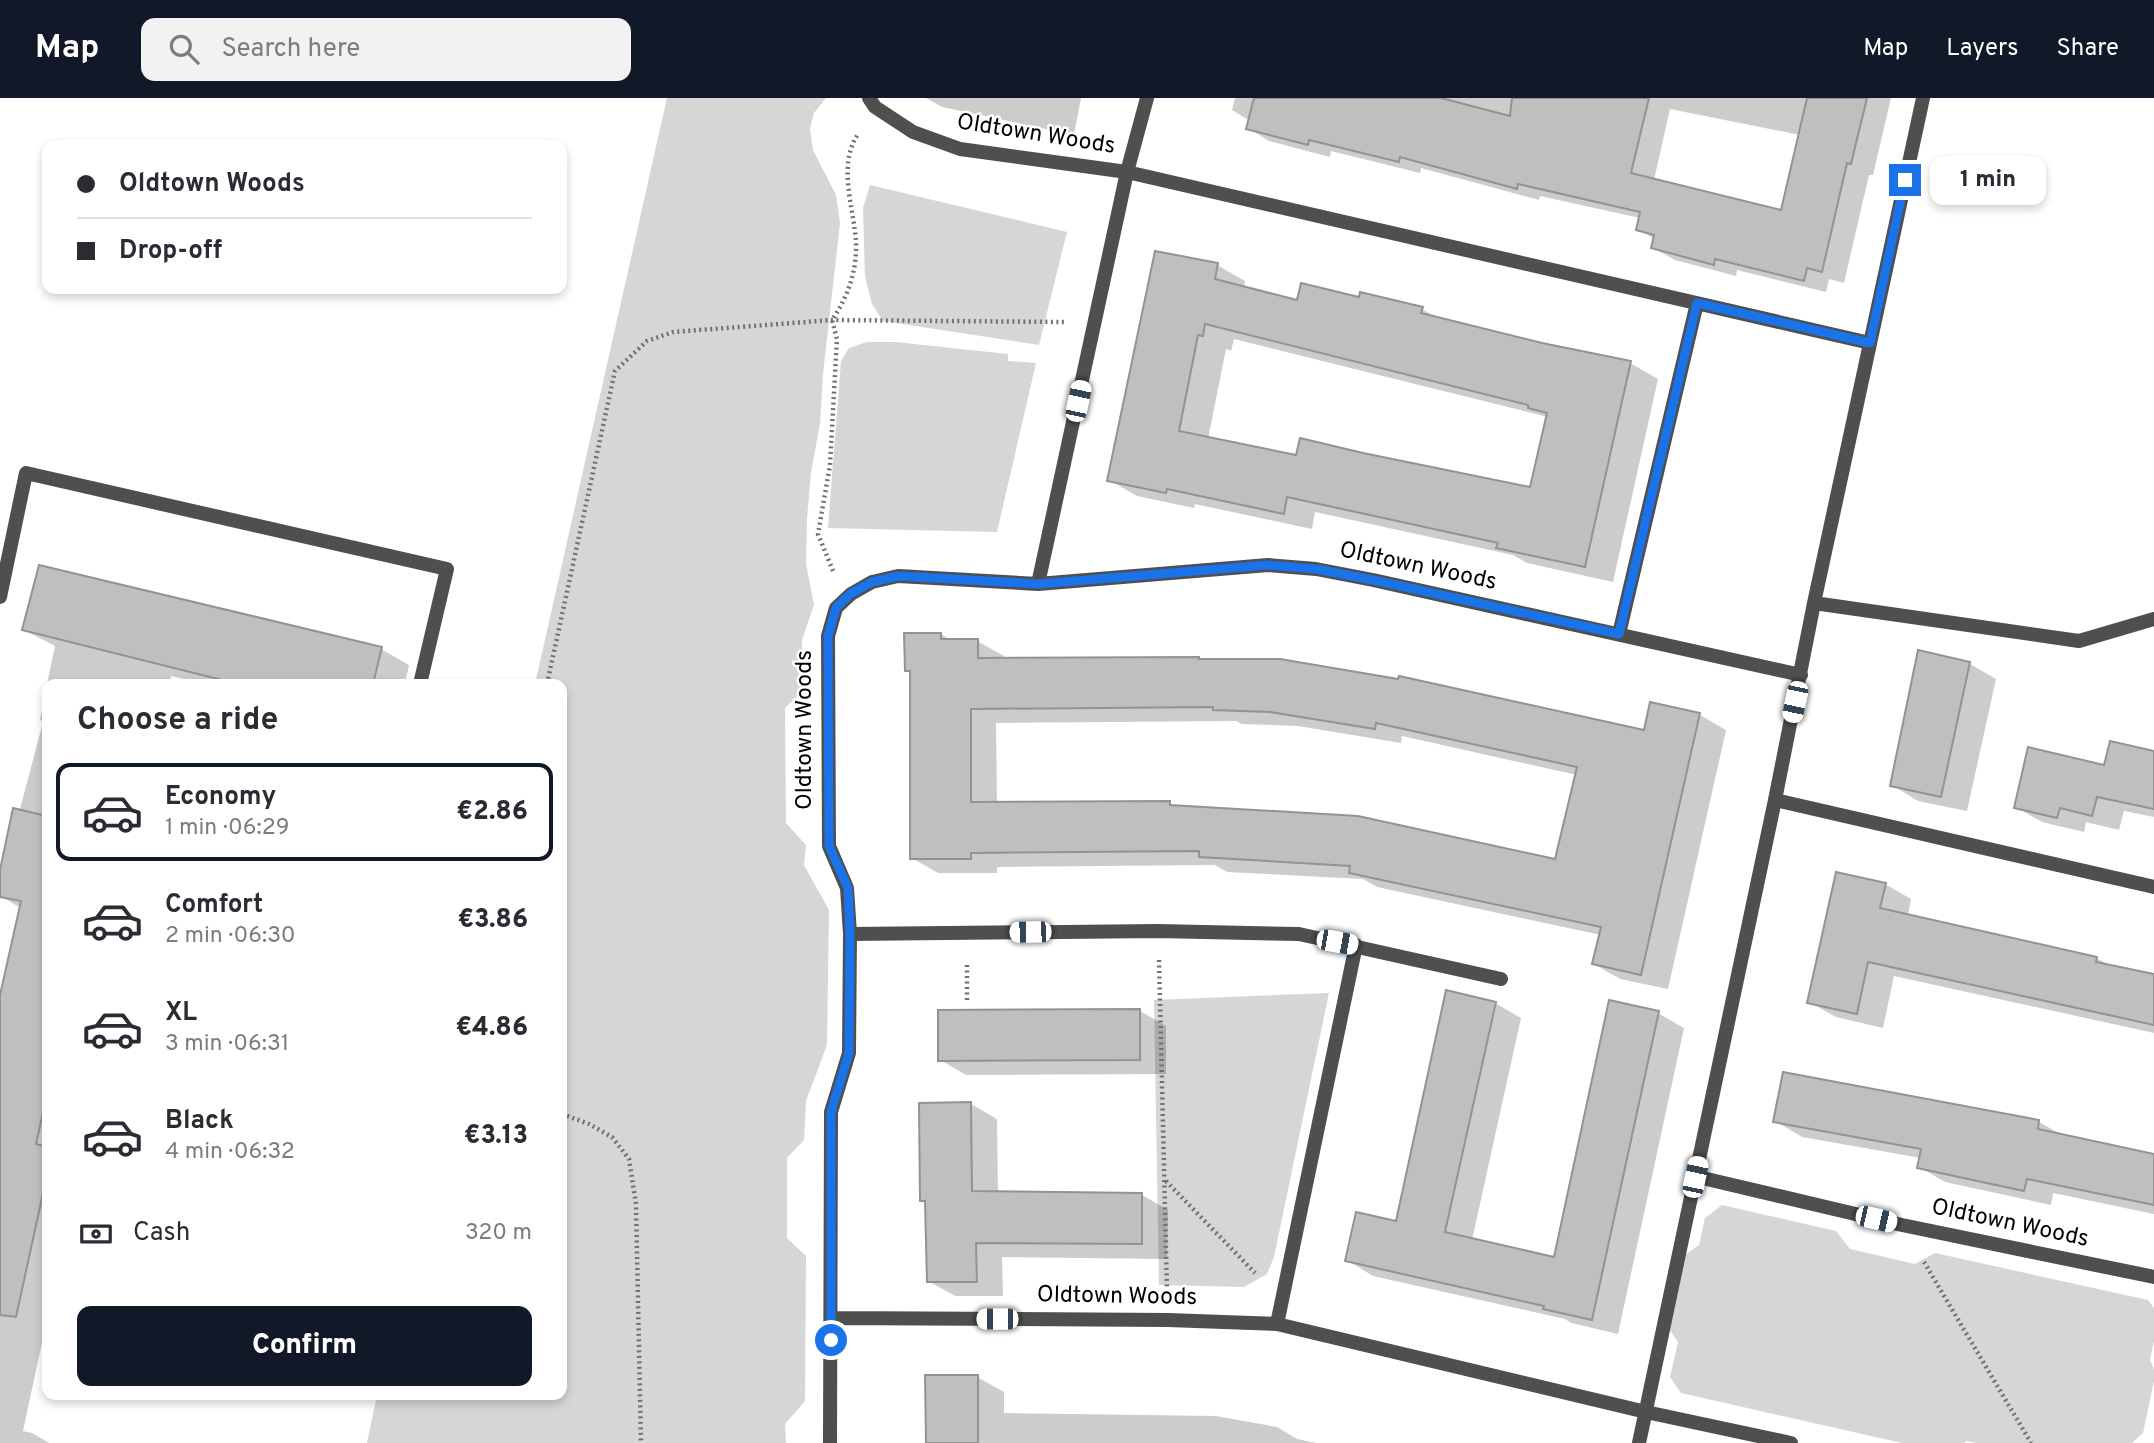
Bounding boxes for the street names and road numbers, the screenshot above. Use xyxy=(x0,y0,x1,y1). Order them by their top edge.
street label: Oldtown Woods xyxy=(955,108,1117,162)
street label: Oldtown Woods xyxy=(1337,536,1499,598)
street label: Oldtown Woods xyxy=(791,650,820,810)
street label: Oldtown Woods xyxy=(1929,1193,2091,1255)
street label: Oldtown Woods xyxy=(1037,1281,1197,1313)

